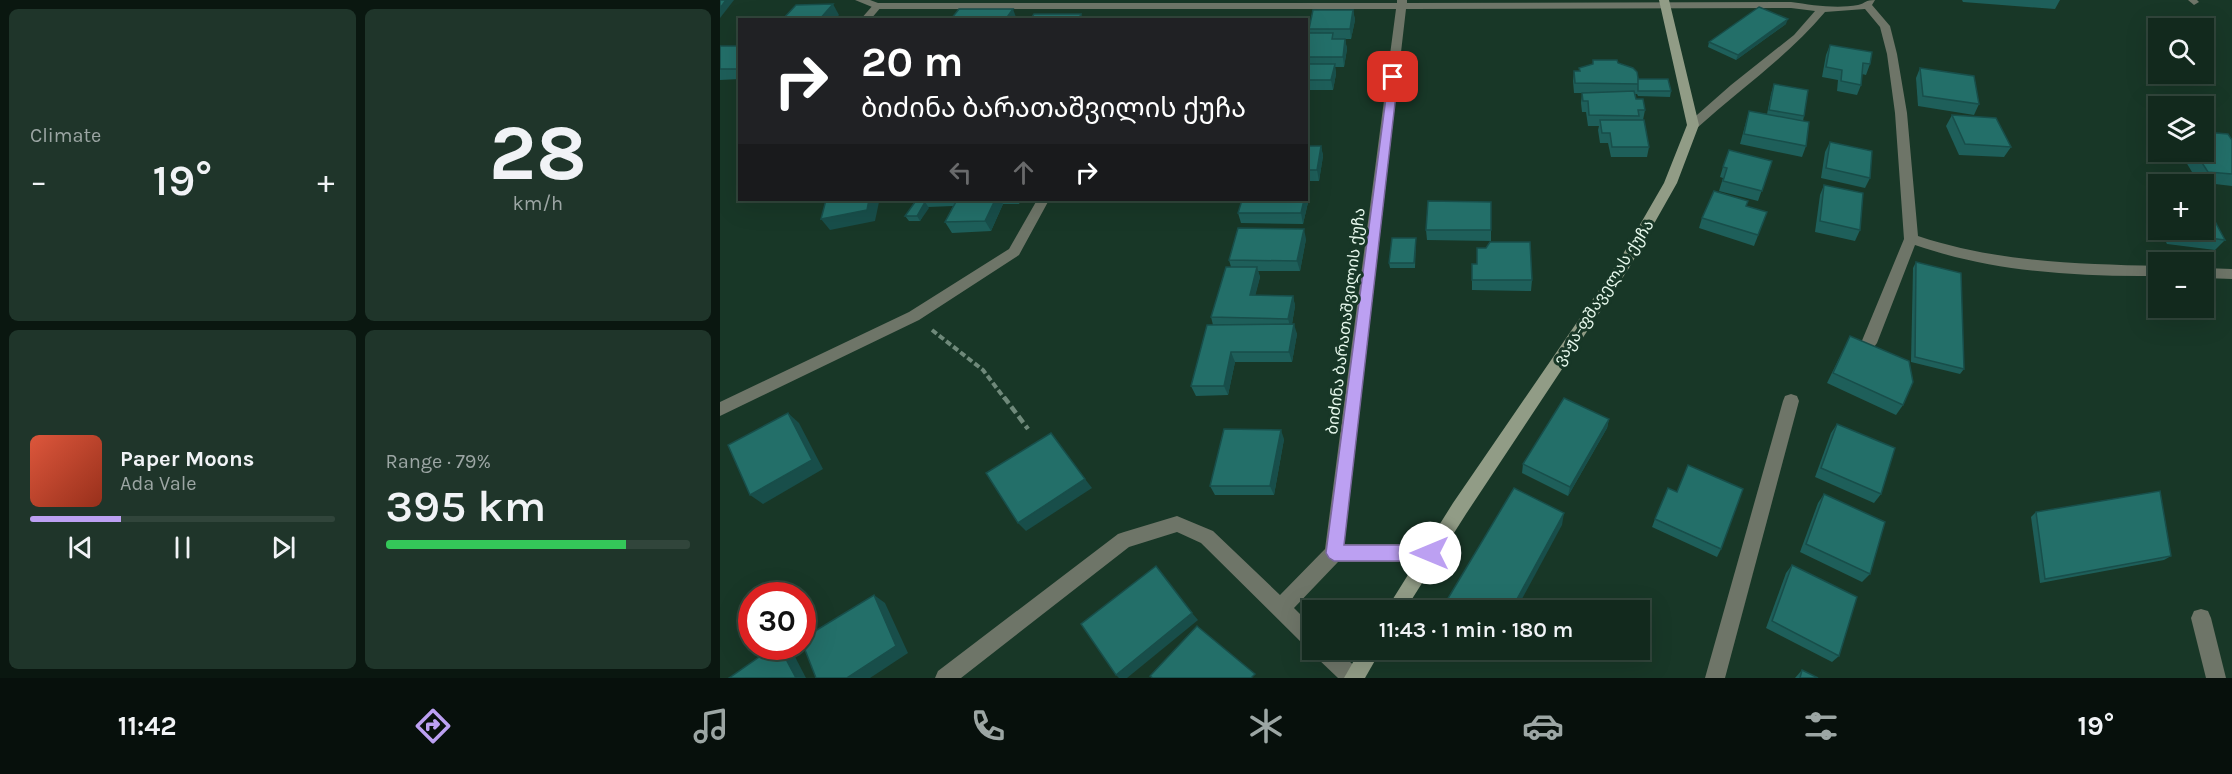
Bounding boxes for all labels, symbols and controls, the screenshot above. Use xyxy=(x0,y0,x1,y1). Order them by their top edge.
map controls xyxy=(2148,18,2214,318)
button: search xyxy=(2148,18,2214,84)
text: 20 m xyxy=(861,37,963,87)
icon: right xyxy=(762,42,840,120)
pin xyxy=(1367,51,1418,102)
icon: arrive xyxy=(1376,60,1409,93)
text: ბიძინა ბარათაშვილის ქუჩა xyxy=(861,92,1246,124)
button: layers xyxy=(2148,96,2214,162)
text: 28 xyxy=(489,107,587,199)
text: Climate xyxy=(30,124,101,147)
text: 19° xyxy=(152,154,212,206)
icon: left xyxy=(944,156,977,189)
icon: ahead xyxy=(1007,156,1040,189)
icon: right xyxy=(1070,156,1103,189)
text: − xyxy=(30,162,47,200)
text: + xyxy=(317,162,334,200)
button: + xyxy=(2148,174,2214,240)
text: km/h xyxy=(512,192,563,215)
street label: ბიძინა ბარათაშვილის ქუჩა xyxy=(1322,207,1370,436)
street label: ვაჟა-ფშაველას ქუჩა xyxy=(1549,216,1658,369)
button: − xyxy=(2148,252,2214,318)
text: Paper Moons xyxy=(120,446,254,472)
text: Range · 79% xyxy=(386,450,491,473)
text: Ada Vale xyxy=(120,472,197,495)
text: 395 km xyxy=(386,480,546,532)
position arrow xyxy=(1398,521,1462,585)
icon: previous xyxy=(64,531,97,564)
icon: pause xyxy=(166,531,199,564)
icon: next xyxy=(267,531,300,564)
speed limit sign: 30 xyxy=(738,582,816,660)
text: 11:43 · 1 min · 180 m xyxy=(1379,617,1573,643)
icon: directions xyxy=(412,705,454,747)
icon: music xyxy=(690,705,732,747)
icon: phone xyxy=(967,705,1009,747)
icon: climate xyxy=(1245,705,1287,747)
icon: car xyxy=(1522,705,1564,747)
icon: filters xyxy=(1800,705,1842,747)
text: 11:42 xyxy=(118,710,177,742)
text: 19° xyxy=(2078,710,2114,742)

